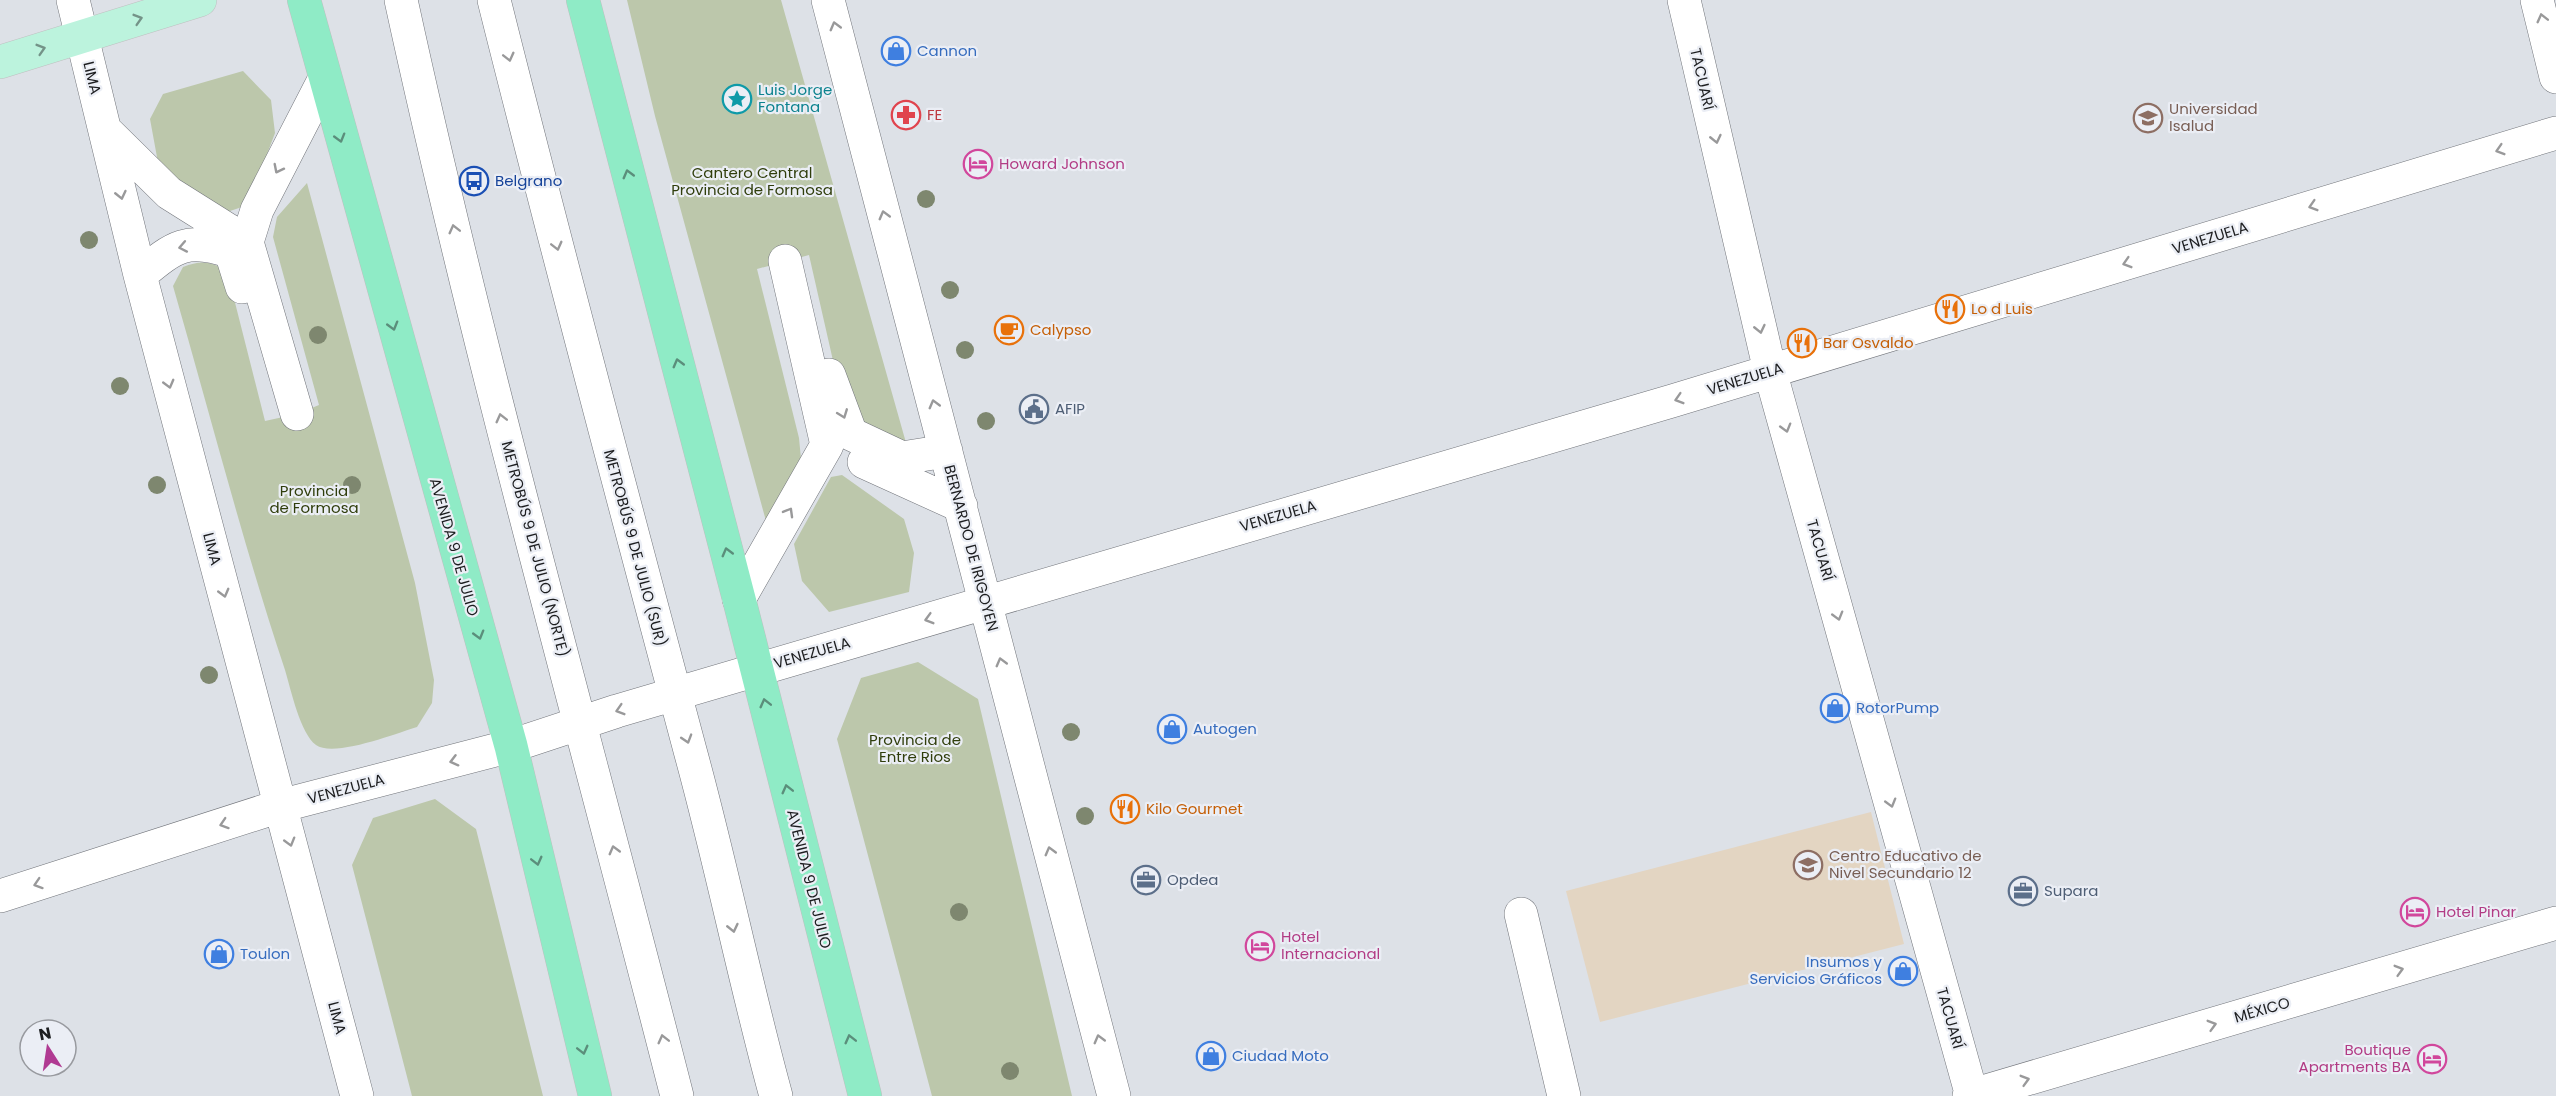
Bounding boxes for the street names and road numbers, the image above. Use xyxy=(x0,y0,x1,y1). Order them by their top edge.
street label: TACUARÍ xyxy=(1685,46,1720,112)
street label: LIMA xyxy=(78,59,107,97)
street label: VENEZUELA xyxy=(2169,216,2251,259)
street label: VENEZUELA xyxy=(1704,357,1786,400)
street label: METROBÚS 9 DE JULIO (NORTE) xyxy=(497,439,574,659)
street label: METROBÚS 9 DE JULIO (SUR) xyxy=(599,447,672,649)
street label: BERNARDO DE IRIGOYEN xyxy=(939,462,1004,633)
street label: AVENIDA 9 DE JULIO xyxy=(425,475,484,619)
street label: VENEZUELA xyxy=(1237,495,1319,536)
street label: TACUARÍ xyxy=(1802,517,1839,583)
street label: LIMA xyxy=(198,530,227,568)
street label: VENEZUELA xyxy=(771,632,853,673)
street label: VENEZUELA xyxy=(305,768,387,809)
street label: AVENIDA 9 DE JULIO xyxy=(782,807,837,951)
street label: TACUARÍ xyxy=(1932,985,1969,1051)
street label: MÉXICO xyxy=(2232,992,2292,1027)
street label: LIMA xyxy=(323,999,352,1037)

